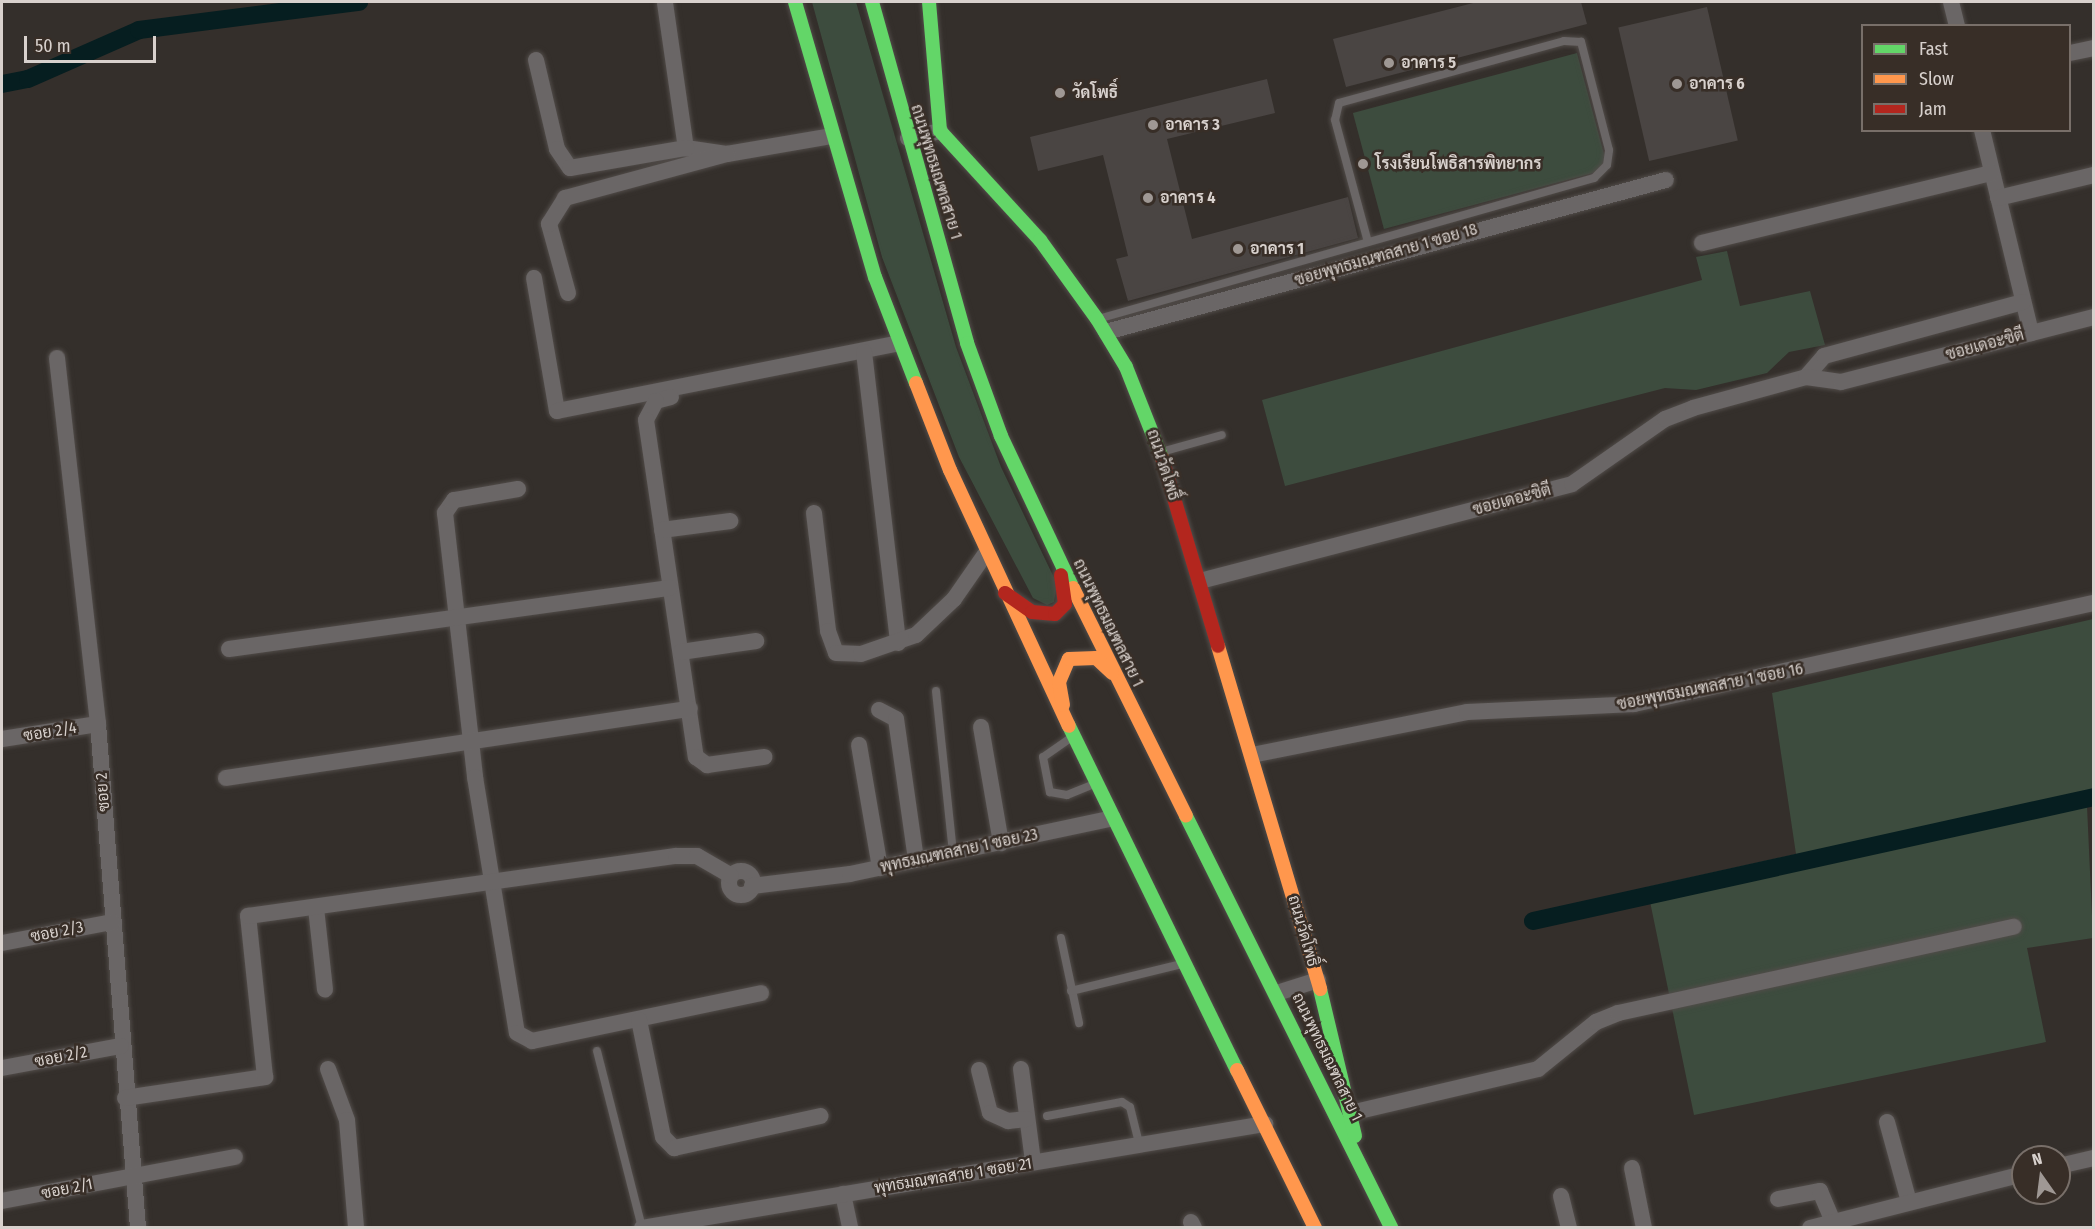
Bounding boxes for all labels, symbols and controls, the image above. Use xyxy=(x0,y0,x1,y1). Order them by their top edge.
scale bar xyxy=(27,24,159,62)
legend xyxy=(1861,24,2071,132)
text: 50 m xyxy=(35,35,71,57)
text: Fast xyxy=(1919,38,1948,60)
place label: อาคาร 5 xyxy=(1401,53,1456,73)
marker: อาคาร 5 xyxy=(1382,56,1396,70)
text: Slow xyxy=(1919,68,1954,90)
place label: อาคาร 6 xyxy=(1689,74,1745,94)
marker: อาคาร 6 xyxy=(1670,77,1684,91)
place label: วัดโพธิ์ xyxy=(1072,83,1118,103)
marker: วัดโพธิ์ xyxy=(1053,86,1067,100)
text: Jam xyxy=(1919,98,1947,120)
street label: ถนนพุทธมณฑลสาย 1 xyxy=(906,102,966,242)
place label: อาคาร 3 xyxy=(1165,115,1220,135)
marker: อาคาร 3 xyxy=(1146,118,1160,132)
place label: โรงเรียนโพธิสารพิทยากร xyxy=(1375,154,1541,174)
marker: โรงเรียนโพธิสารพิทยากร xyxy=(1356,157,1370,171)
place label: อาคาร 4 xyxy=(1160,188,1215,208)
marker: อาคาร 4 xyxy=(1141,191,1155,205)
street label: ซอยพุทธมณฑลสาย 1 ซอย 18 xyxy=(1292,220,1480,290)
place label: อาคาร 1 xyxy=(1250,239,1304,259)
marker: อาคาร 1 xyxy=(1231,242,1245,256)
street label: ซอยเดอะซิตี xyxy=(1944,325,2026,365)
street label: ถนนวัดโพธิ์ xyxy=(1142,427,1184,503)
street label: ซอยเดอะซิตี xyxy=(1471,480,1553,520)
street label: ถนนพุทธมณฑลสาย 1 xyxy=(1069,556,1147,690)
street label: ซอยพุทธมณฑลสาย 1 ซอย 16 xyxy=(1615,660,1805,714)
street label: ซอย 2/4 xyxy=(22,718,78,746)
street label: ซอย 2 xyxy=(92,772,114,812)
street label: พุทธมณฑลสาย 1 ซอย 23 xyxy=(878,825,1040,877)
street label: ถนนวัดโพธิ์ xyxy=(1284,893,1322,969)
street label: ซอย 2/3 xyxy=(29,917,85,947)
street label: ถนนพุทธมณฑลสาย 1 xyxy=(1288,990,1366,1124)
street label: ซอย 2/2 xyxy=(33,1043,89,1071)
north arrow xyxy=(2011,1145,2071,1205)
text: N xyxy=(2030,1149,2044,1169)
street label: พุทธมณฑลสาย 1 ซอย 21 xyxy=(873,1154,1033,1198)
street label: ซอย 2/1 xyxy=(40,1175,94,1203)

